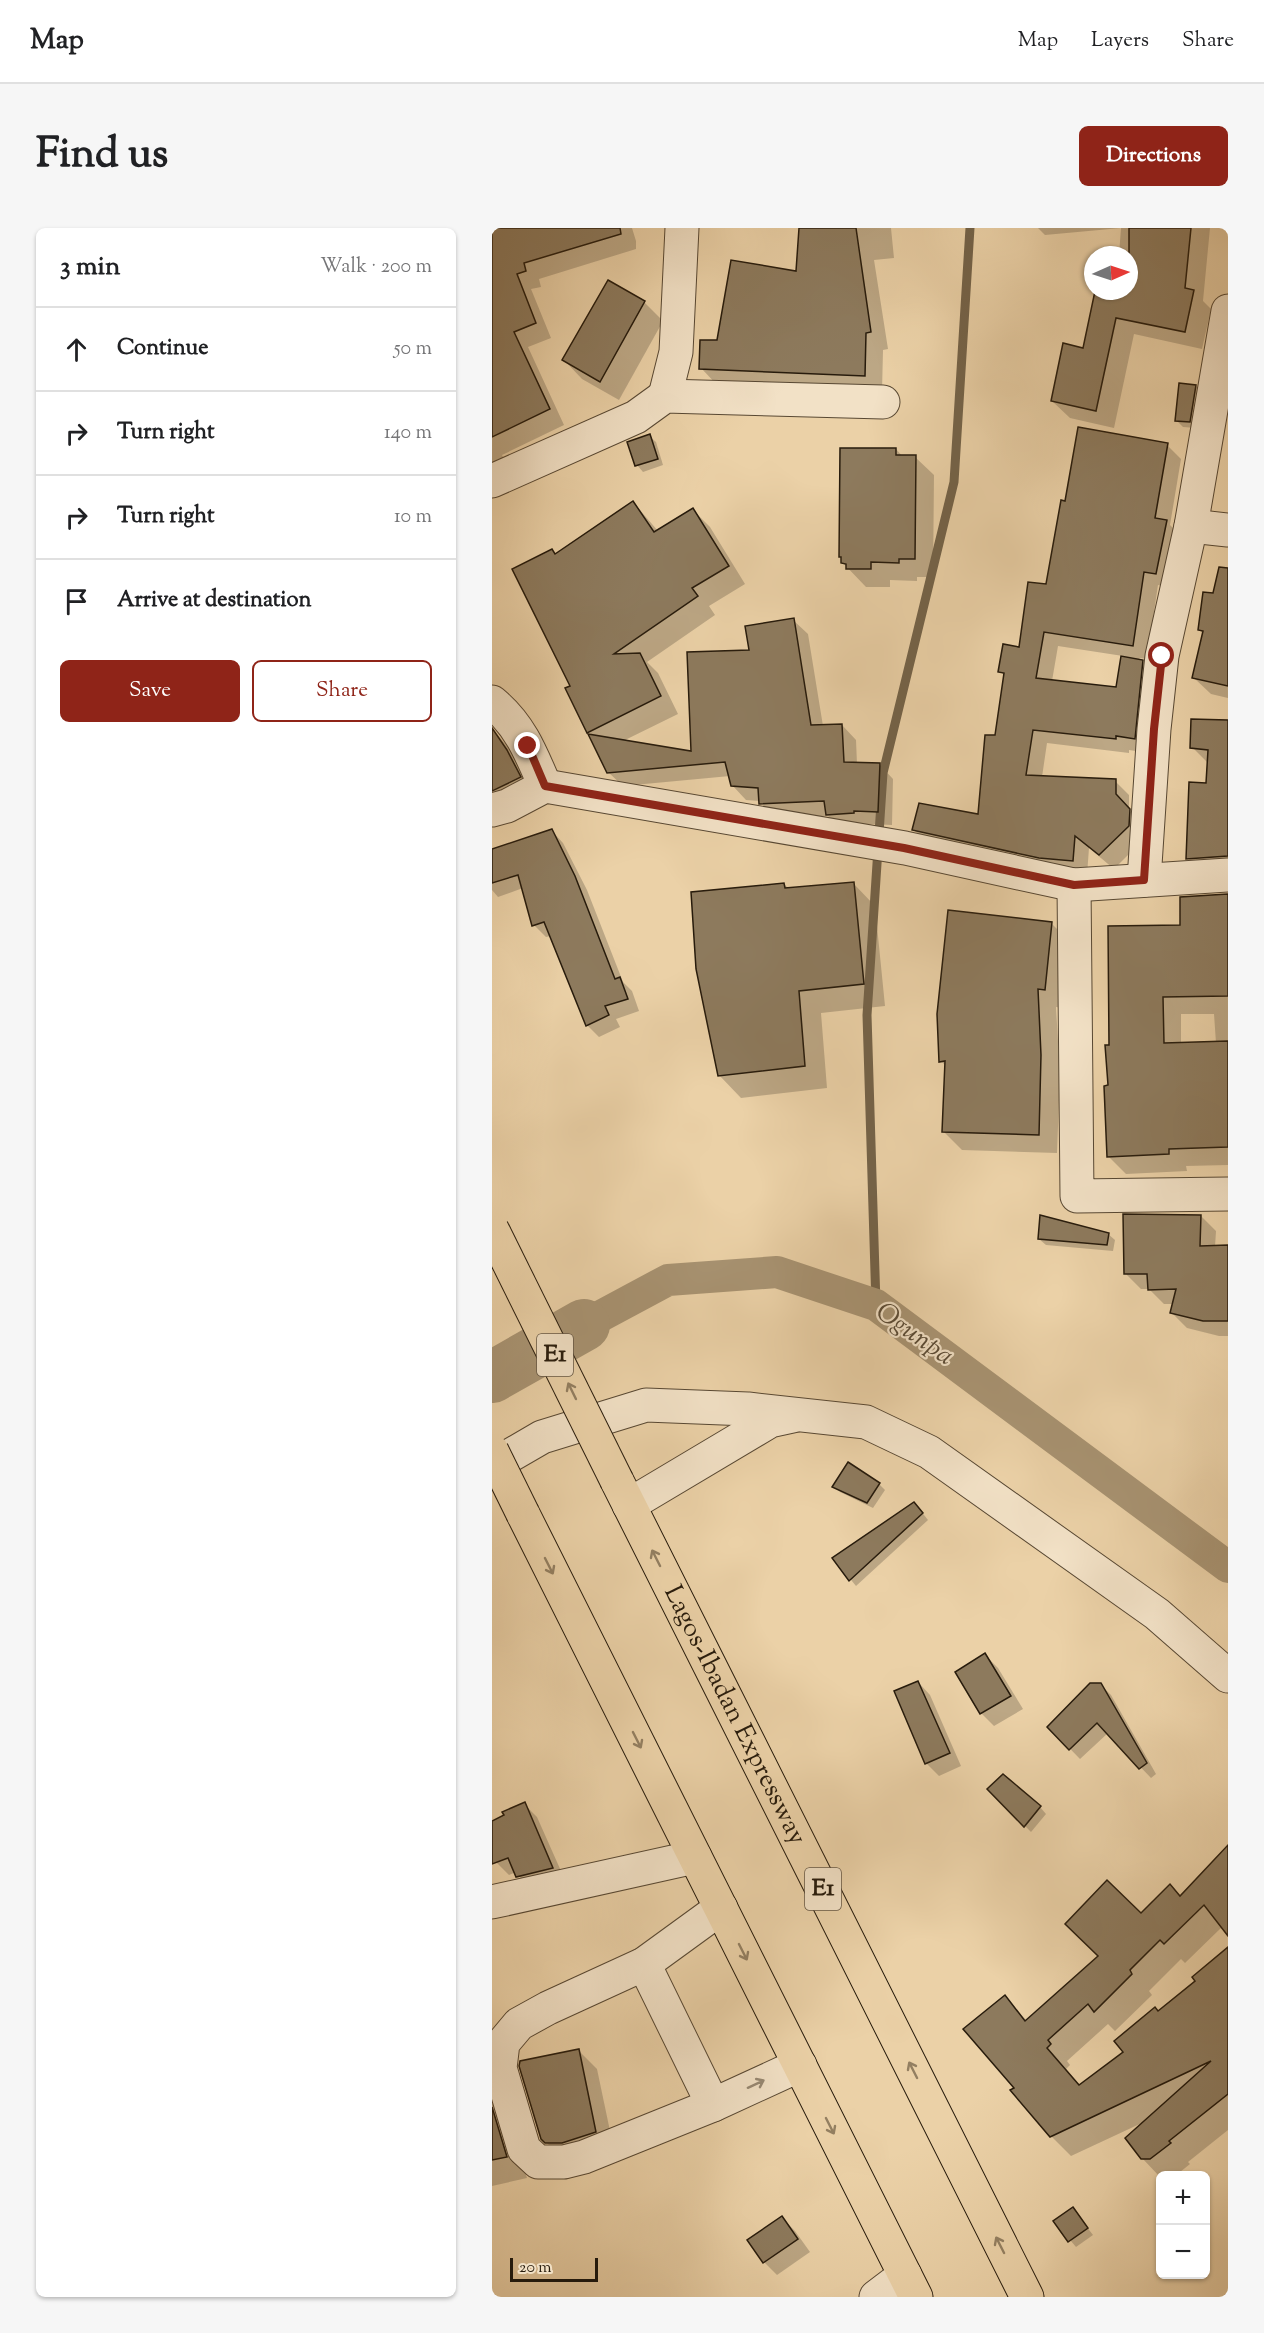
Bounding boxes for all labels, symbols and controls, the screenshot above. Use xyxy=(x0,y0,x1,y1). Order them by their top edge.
text: Map xyxy=(30,21,84,61)
text: Map xyxy=(1018,26,1058,56)
text: Layers xyxy=(1091,26,1149,56)
text: Share xyxy=(1182,26,1234,56)
text: Find us xyxy=(36,126,168,186)
button: Directions xyxy=(1079,126,1228,186)
north arrow xyxy=(1084,246,1138,300)
text: 3 min xyxy=(60,249,120,286)
text: Walk · 200 m xyxy=(320,253,432,282)
icon: ahead xyxy=(60,333,93,366)
text: Continue xyxy=(117,333,208,365)
text: 50 m xyxy=(394,335,432,364)
icon: right xyxy=(60,417,93,450)
text: Turn right xyxy=(117,417,214,449)
text: 140 m xyxy=(384,419,432,448)
icon: right xyxy=(60,501,93,534)
text: Turn right xyxy=(117,501,214,533)
text: 10 m xyxy=(394,503,432,532)
icon: arrive xyxy=(60,585,93,618)
text: Arrive at destination xyxy=(117,585,312,617)
route start xyxy=(1148,642,1174,668)
button: Save xyxy=(60,660,240,722)
button: Share xyxy=(252,660,432,722)
route end xyxy=(514,732,540,758)
water label: Ogunpa xyxy=(867,1294,961,1376)
road number: E1 xyxy=(537,1334,573,1376)
one-way arrow xyxy=(566,1383,578,1401)
one-way arrow xyxy=(650,1550,661,1568)
one-way arrow xyxy=(544,1556,556,1574)
street label: Lagos-Ibadan Expressway xyxy=(654,1579,815,1851)
one-way arrow xyxy=(631,1731,643,1749)
road number: E1 xyxy=(805,1868,841,1910)
one-way arrow xyxy=(737,1943,749,1961)
one-way arrow xyxy=(907,2062,919,2080)
one-way arrow xyxy=(747,2078,765,2090)
one-way arrow xyxy=(825,2117,837,2135)
map controls xyxy=(1156,2171,1210,2279)
button: + xyxy=(1156,2171,1210,2225)
button: − xyxy=(1156,2225,1210,2279)
one-way arrow xyxy=(994,2236,1006,2254)
scale bar xyxy=(510,2255,598,2282)
text: 20 m xyxy=(519,2257,552,2280)

